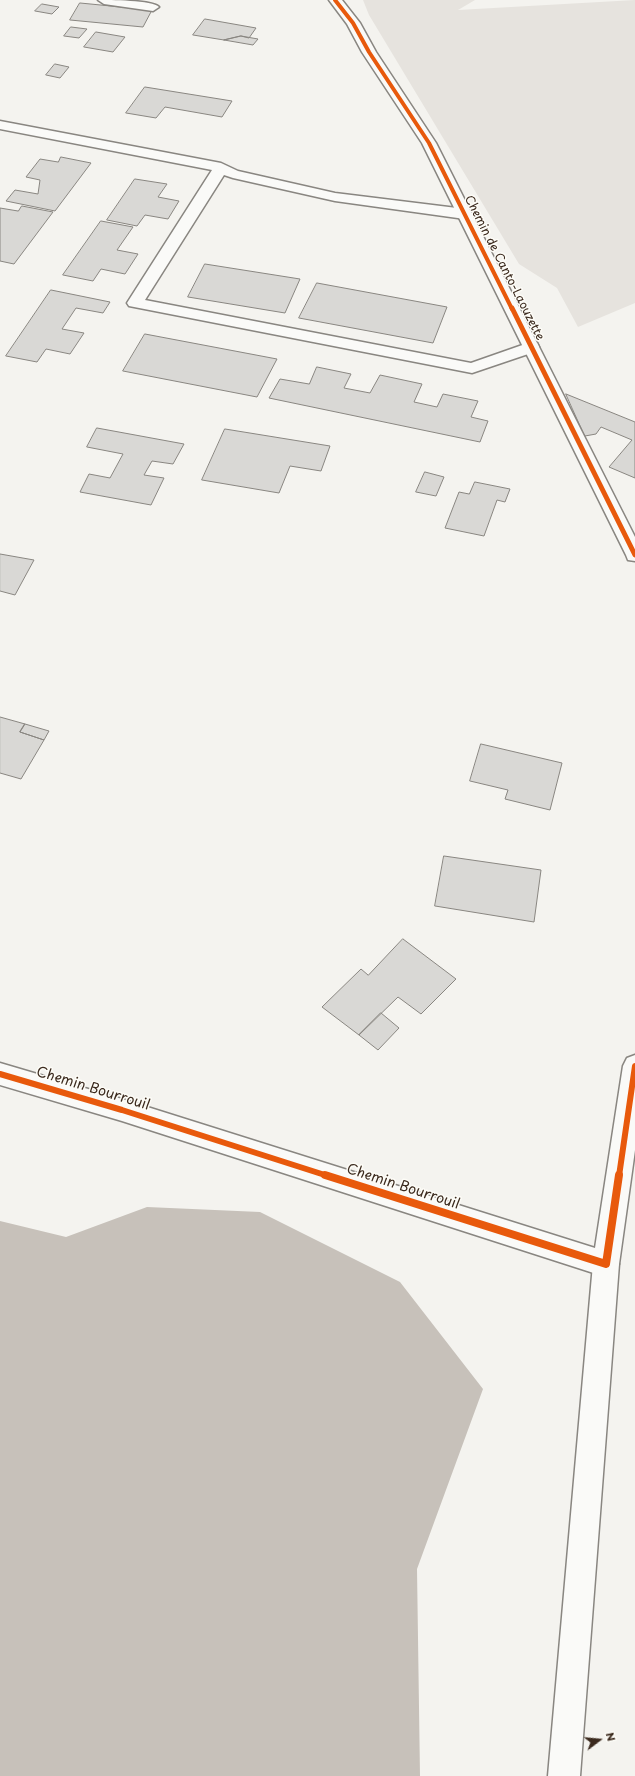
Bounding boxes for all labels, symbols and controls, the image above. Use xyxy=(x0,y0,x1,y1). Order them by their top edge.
street label: Chemin de Canto-Laouzette xyxy=(461,193,547,343)
street label: Chemin Bourrouil xyxy=(34,1064,152,1114)
street label: Chemin Bourrouil xyxy=(344,1161,462,1213)
north arrow xyxy=(579,1720,619,1760)
text: N xyxy=(602,1730,620,1743)

